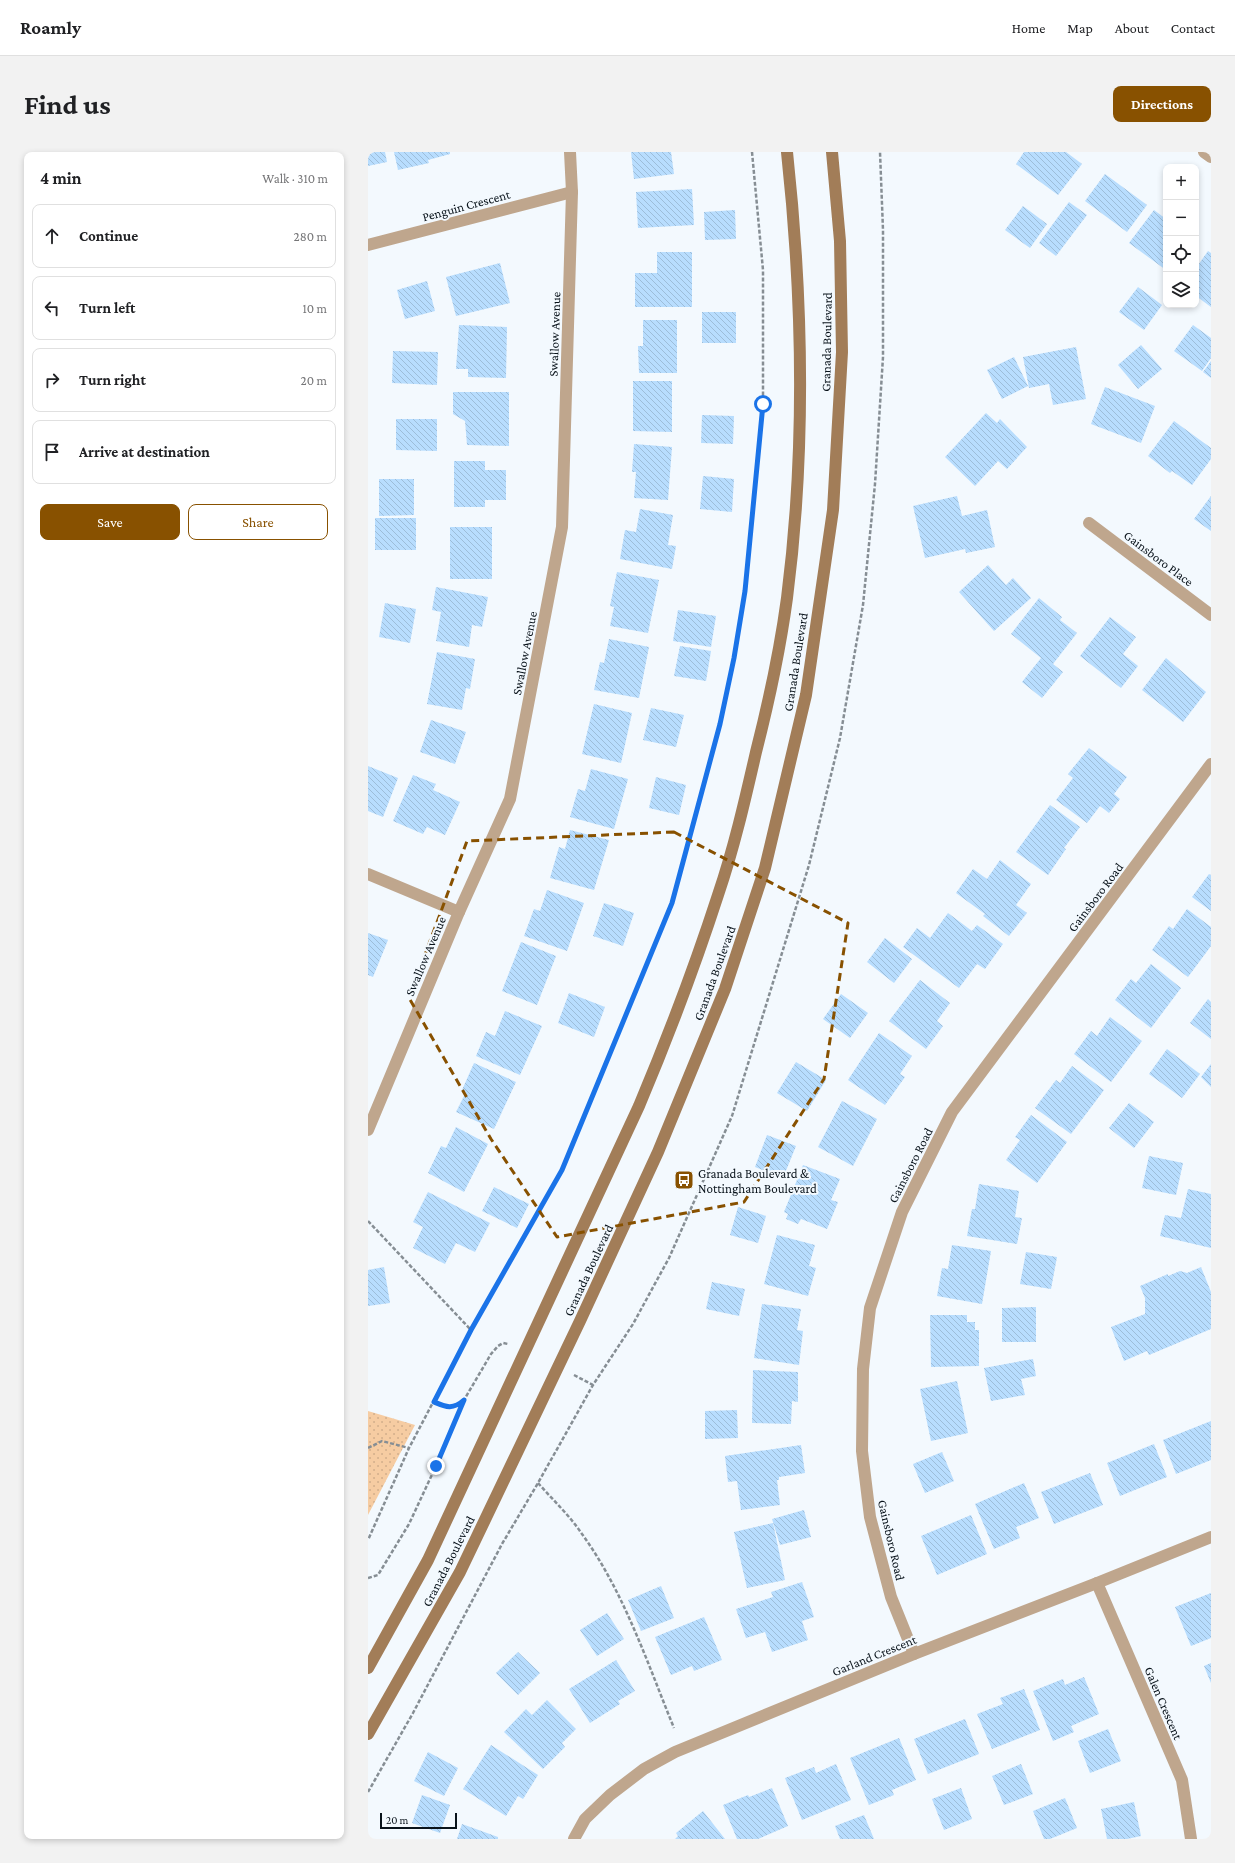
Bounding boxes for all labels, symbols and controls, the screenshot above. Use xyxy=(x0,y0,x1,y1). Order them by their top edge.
text: Roamly xyxy=(20,17,81,38)
text: Home xyxy=(1012,20,1045,36)
text: Map xyxy=(1067,20,1093,36)
text: About xyxy=(1115,20,1149,36)
text: Contact xyxy=(1171,20,1215,36)
button: Directions xyxy=(1113,86,1211,122)
text: Find us xyxy=(24,89,111,120)
map controls xyxy=(1163,164,1199,308)
button: + xyxy=(1163,164,1199,200)
text: 4 min xyxy=(40,169,82,188)
text: Walk · 310 m xyxy=(262,171,328,186)
street label: Penguin Crescent xyxy=(421,186,512,224)
button: − xyxy=(1163,200,1199,236)
icon: ahead xyxy=(41,225,63,247)
text: Continue xyxy=(79,228,138,244)
text: 280 m xyxy=(294,229,327,244)
button: locate xyxy=(1163,236,1199,272)
button: layers xyxy=(1163,272,1199,308)
street label: Swallow Avenue xyxy=(546,291,563,377)
street label: Granada Boulevard xyxy=(818,292,835,392)
icon: left xyxy=(41,297,63,319)
text: Turn left xyxy=(79,300,135,316)
text: 10 m xyxy=(302,301,327,316)
icon: right xyxy=(41,369,63,391)
text: Turn right xyxy=(79,372,146,388)
text: 20 m xyxy=(301,373,327,388)
route start xyxy=(754,395,772,413)
icon: arrive xyxy=(41,441,63,463)
text: Arrive at destination xyxy=(79,444,210,460)
button: Save xyxy=(40,504,180,540)
button: Share xyxy=(188,504,328,540)
street label: Gainsboro Place xyxy=(1121,527,1197,590)
street label: Swallow Avenue xyxy=(509,610,540,696)
street label: Granada Boulevard xyxy=(780,612,811,712)
street label: Gainsboro Road xyxy=(1065,860,1126,935)
street label: Swallow Avenue xyxy=(402,914,449,998)
street label: Granada Boulevard xyxy=(690,924,739,1023)
street label: Gainsboro Road xyxy=(885,1125,936,1205)
place label: Granada Boulevard & Nottingham Boulevard xyxy=(698,1166,817,1196)
bus stop icon: Granada Boulevard & Nottingham Boulevard xyxy=(673,1169,695,1191)
street label: Granada Boulevard xyxy=(561,1222,616,1319)
route end xyxy=(427,1457,445,1475)
street label: Gainsboro Road xyxy=(875,1498,908,1582)
street label: Granada Boulevard xyxy=(419,1513,478,1609)
street label: Garland Crescent xyxy=(830,1631,919,1679)
street label: Galen Crescent xyxy=(1141,1664,1186,1743)
scale bar xyxy=(380,1811,457,1830)
text: 20 m xyxy=(386,1814,408,1826)

